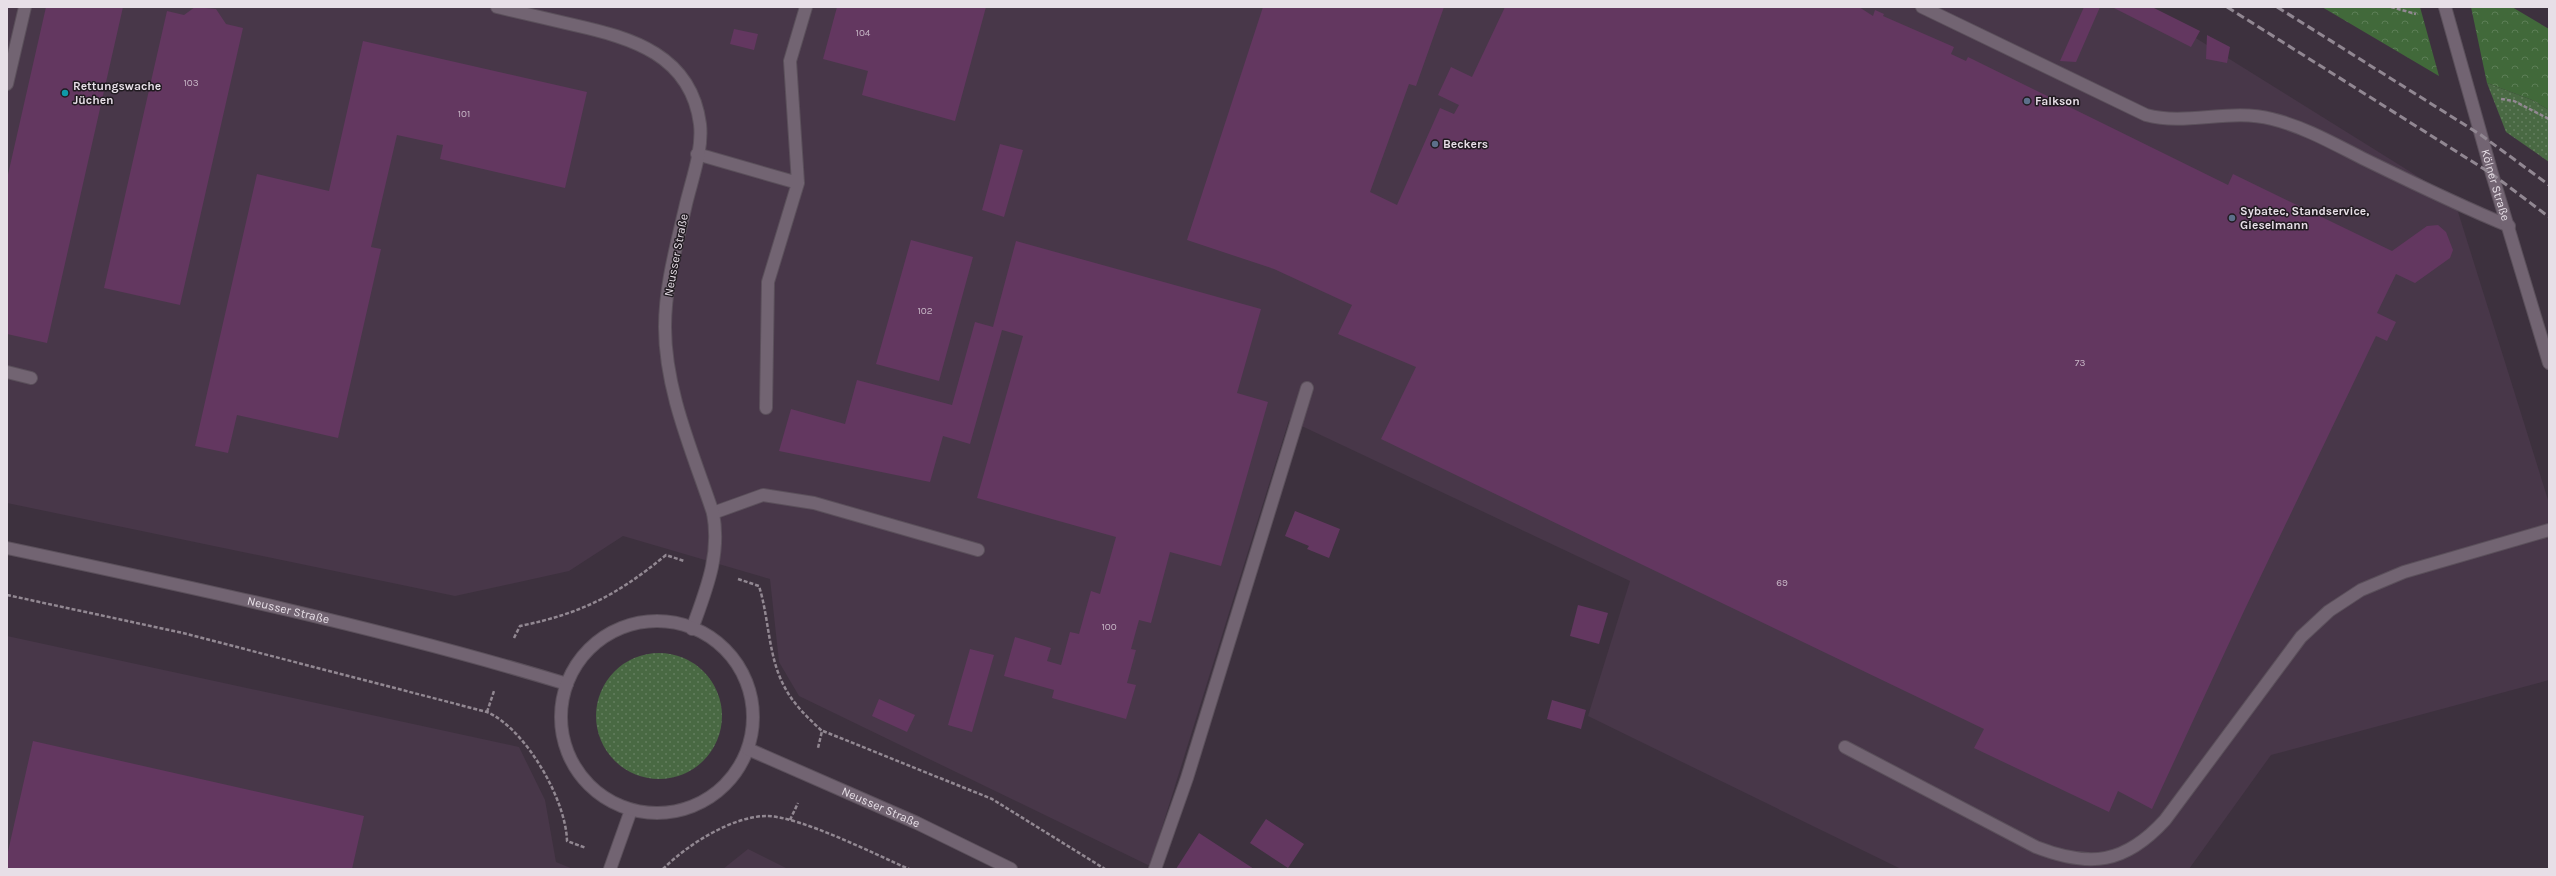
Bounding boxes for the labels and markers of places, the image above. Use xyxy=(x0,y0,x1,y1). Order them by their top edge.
place label: Rettungswache Jüchen xyxy=(73,79,161,107)
marker: Rettungswache Jüchen xyxy=(60,88,70,98)
place label: Falkson xyxy=(2035,94,2080,108)
marker: Falkson xyxy=(2022,96,2032,106)
place label: Beckers xyxy=(1443,137,1488,151)
marker: Beckers xyxy=(1430,139,1440,149)
place label: Sybatec, Standservice, Gieselmann xyxy=(2240,204,2369,232)
marker: Sybatec, Standservice, Gieselmann xyxy=(2227,213,2237,223)

